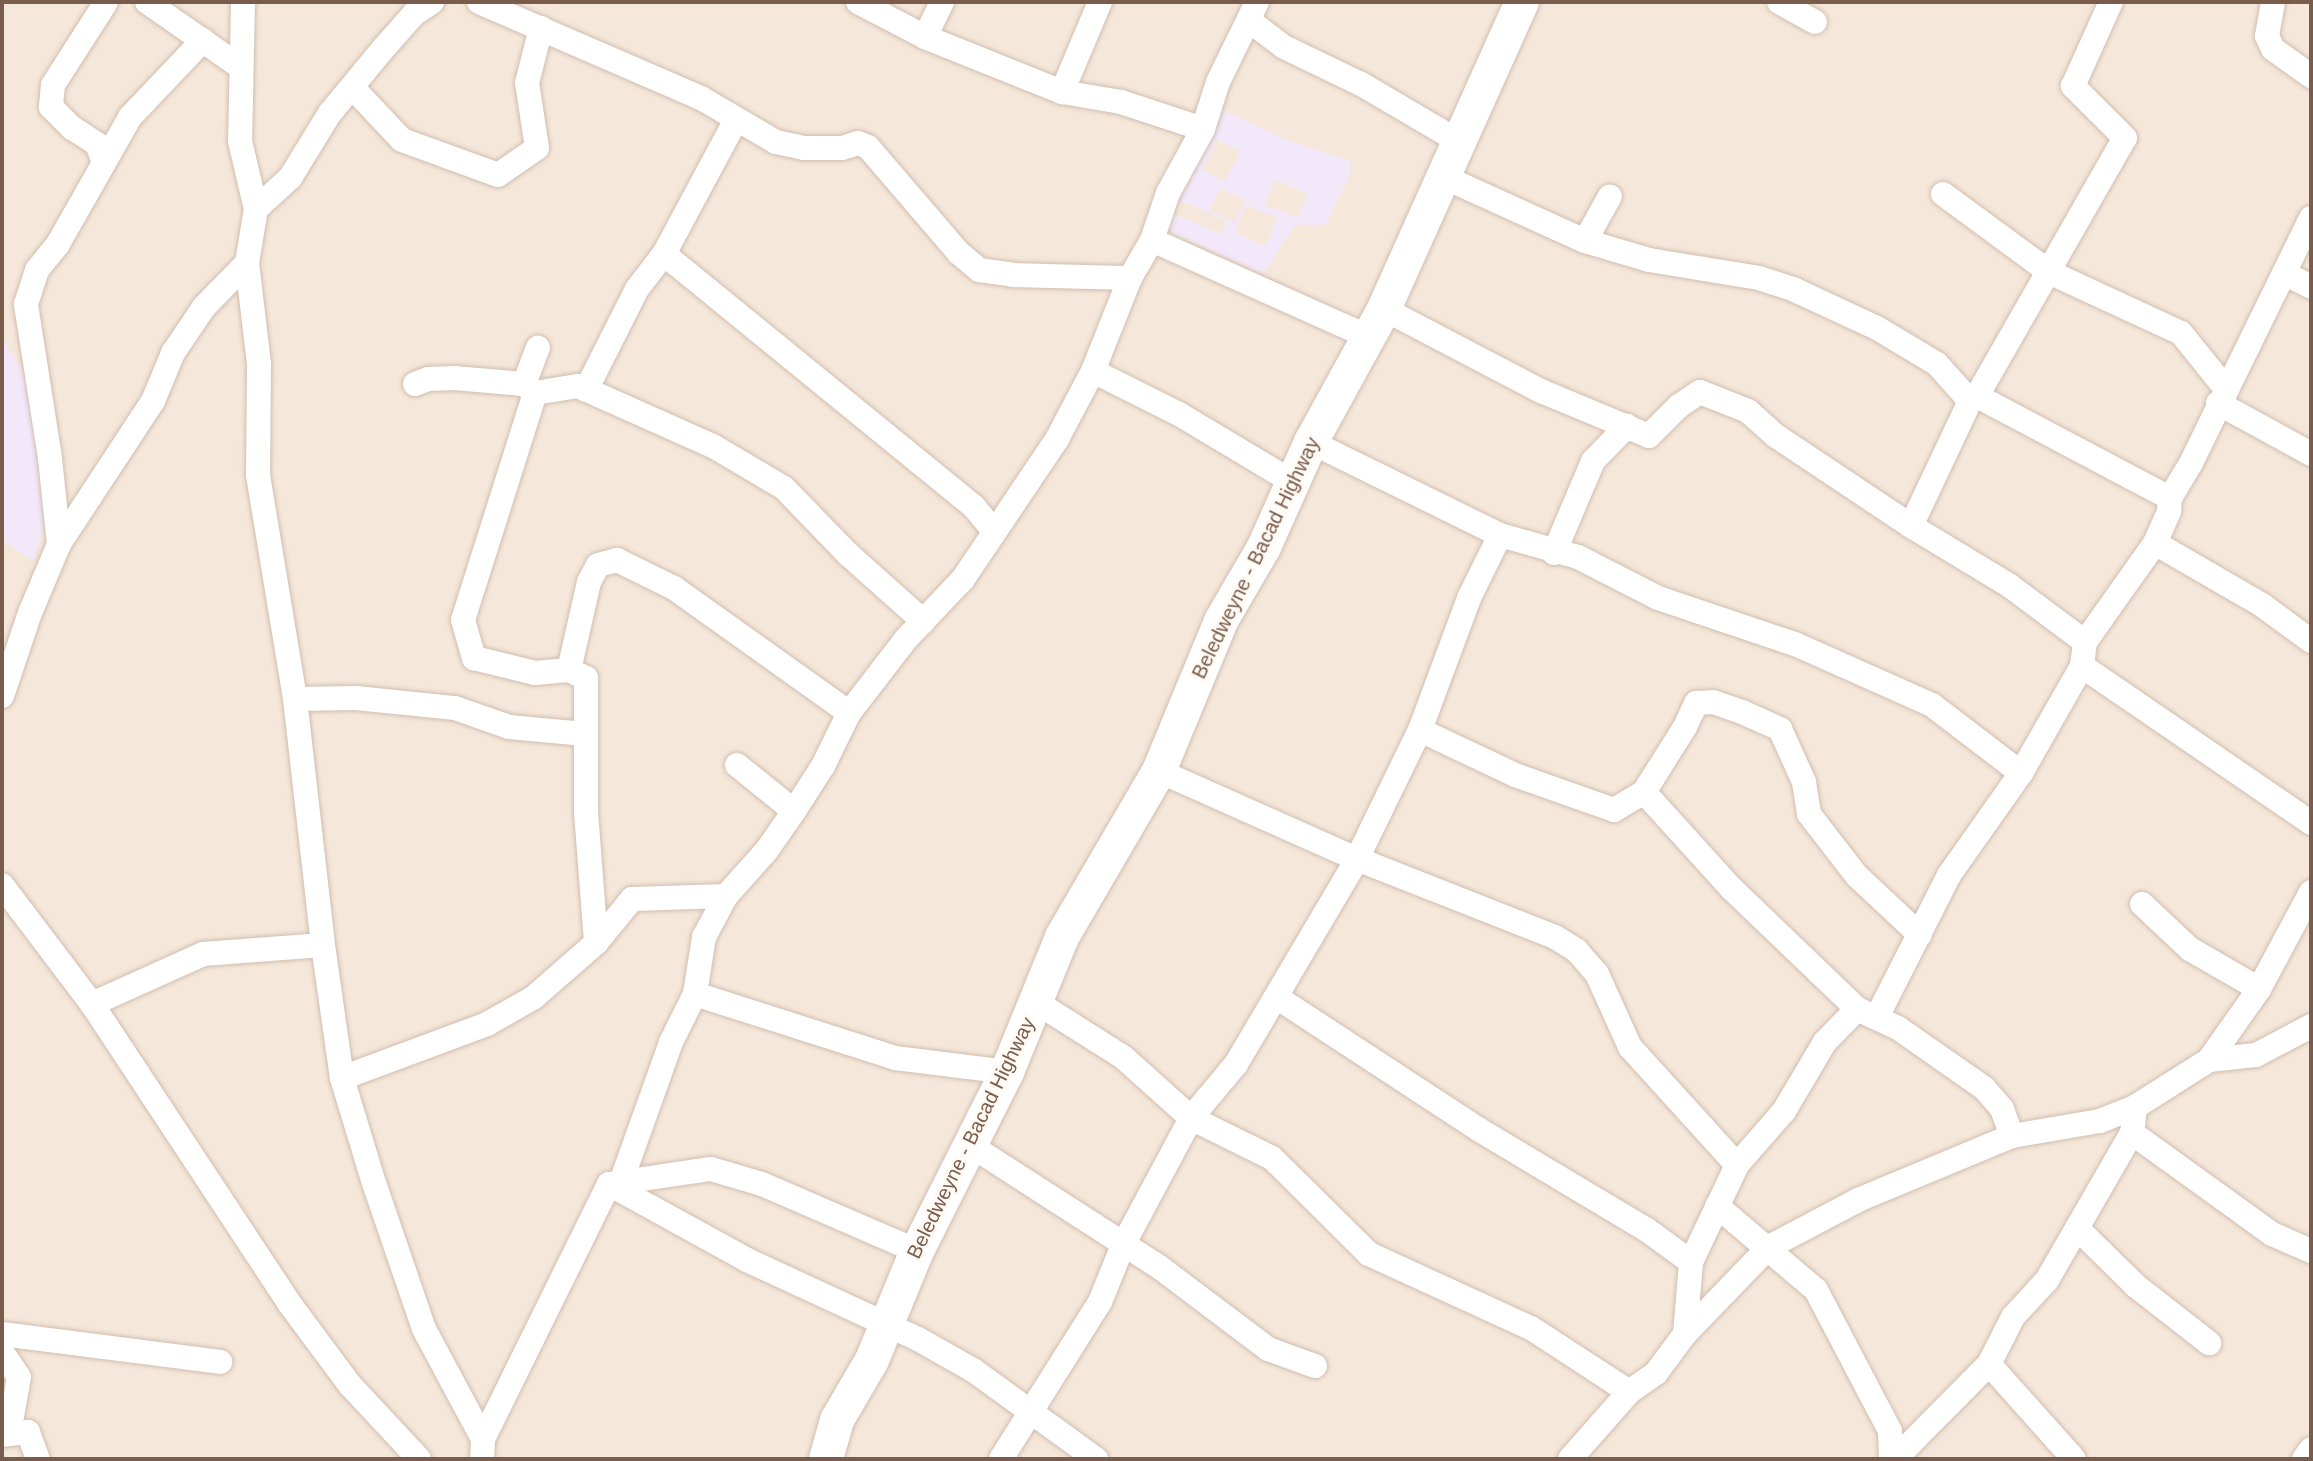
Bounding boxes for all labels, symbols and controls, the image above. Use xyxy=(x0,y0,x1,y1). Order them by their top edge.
street label: Beledweyne - Bacad Highway xyxy=(1187,433,1325,683)
street label: Beledweyne - Bacad Highway xyxy=(902,1013,1040,1263)

